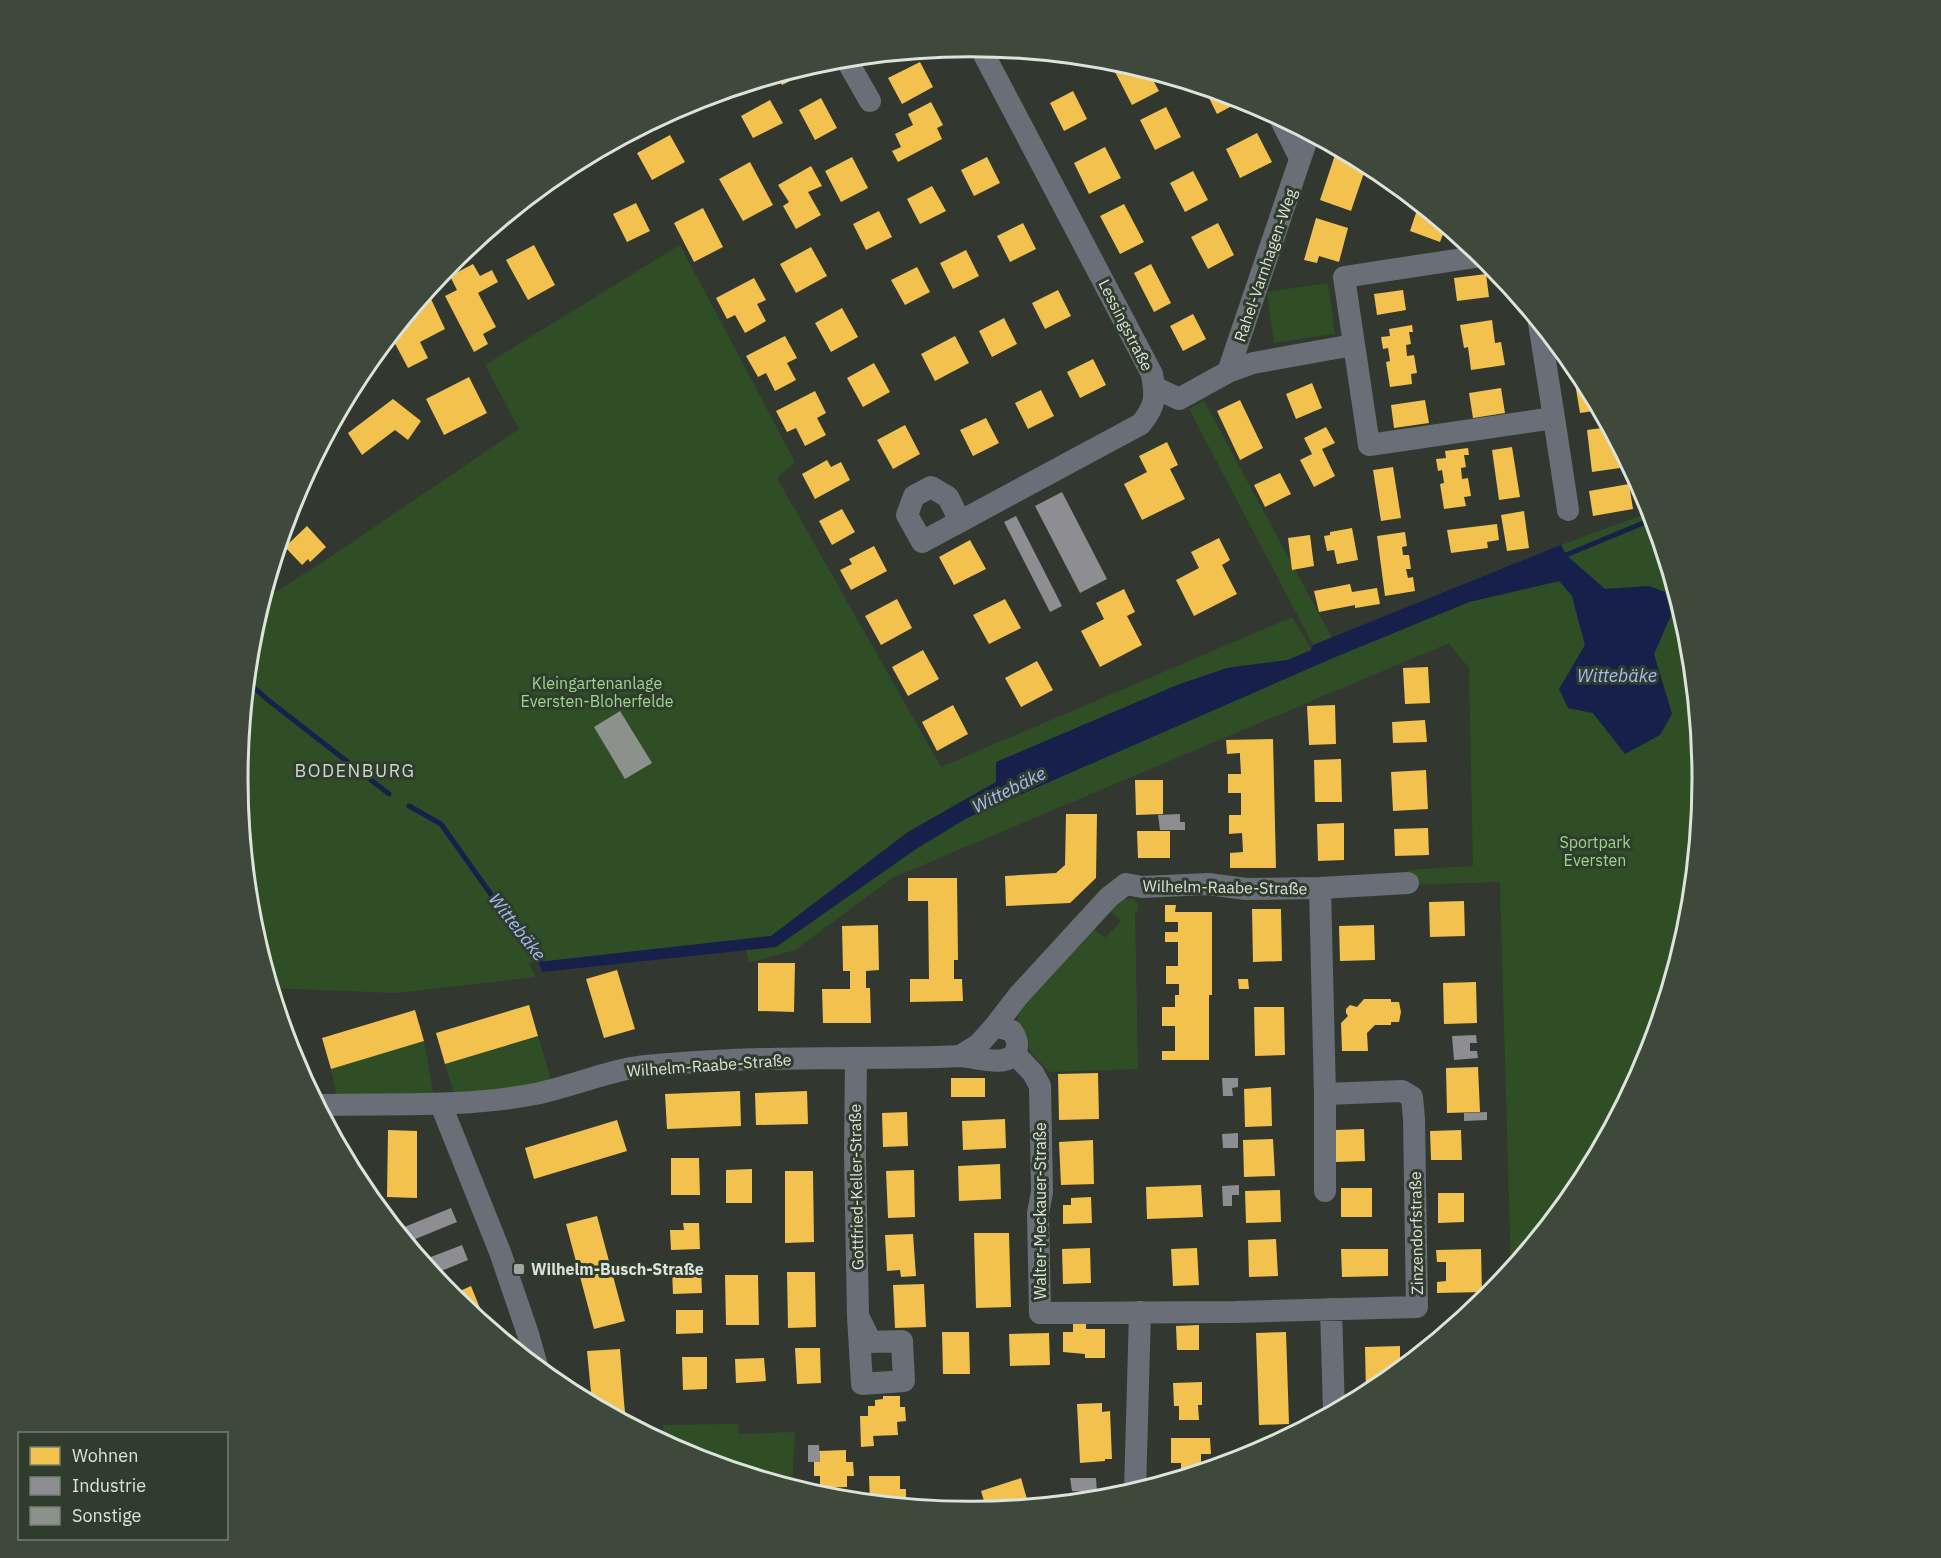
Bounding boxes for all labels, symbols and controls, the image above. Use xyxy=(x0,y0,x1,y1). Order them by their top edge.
street label: Rahel-Varnhagen-Weg xyxy=(1229,185,1301,344)
street label: Lessingstraße xyxy=(1094,276,1158,374)
water label: Wittebäke xyxy=(1577,664,1657,687)
park label: Kleingartenanlage Eversten-Bloherfelde xyxy=(520,673,674,711)
district label: BODENBURG xyxy=(294,759,416,782)
water label: Wittebäke xyxy=(968,761,1050,818)
park label: Sportpark Eversten xyxy=(1559,832,1631,870)
street label: Wilhelm-Raabe-Straße xyxy=(1142,876,1308,898)
water label: Wittebäke xyxy=(484,888,551,965)
street label: Wilhelm-Raabe-Straße xyxy=(626,1049,792,1081)
street label: Gottfried-Keller-Straße xyxy=(845,1103,867,1270)
street label: Walter-Meckauer-Straße xyxy=(1030,1122,1050,1300)
street label: Zinzendorfstraße xyxy=(1405,1171,1427,1295)
place label: Wilhelm-Busch-Straße xyxy=(531,1259,704,1279)
marker: Wilhelm-Busch-Straße xyxy=(512,1262,526,1276)
legend xyxy=(18,1432,228,1540)
text: Wohnen xyxy=(72,1444,138,1467)
text: Industrie xyxy=(72,1474,146,1497)
text: Sonstige xyxy=(72,1504,142,1527)

